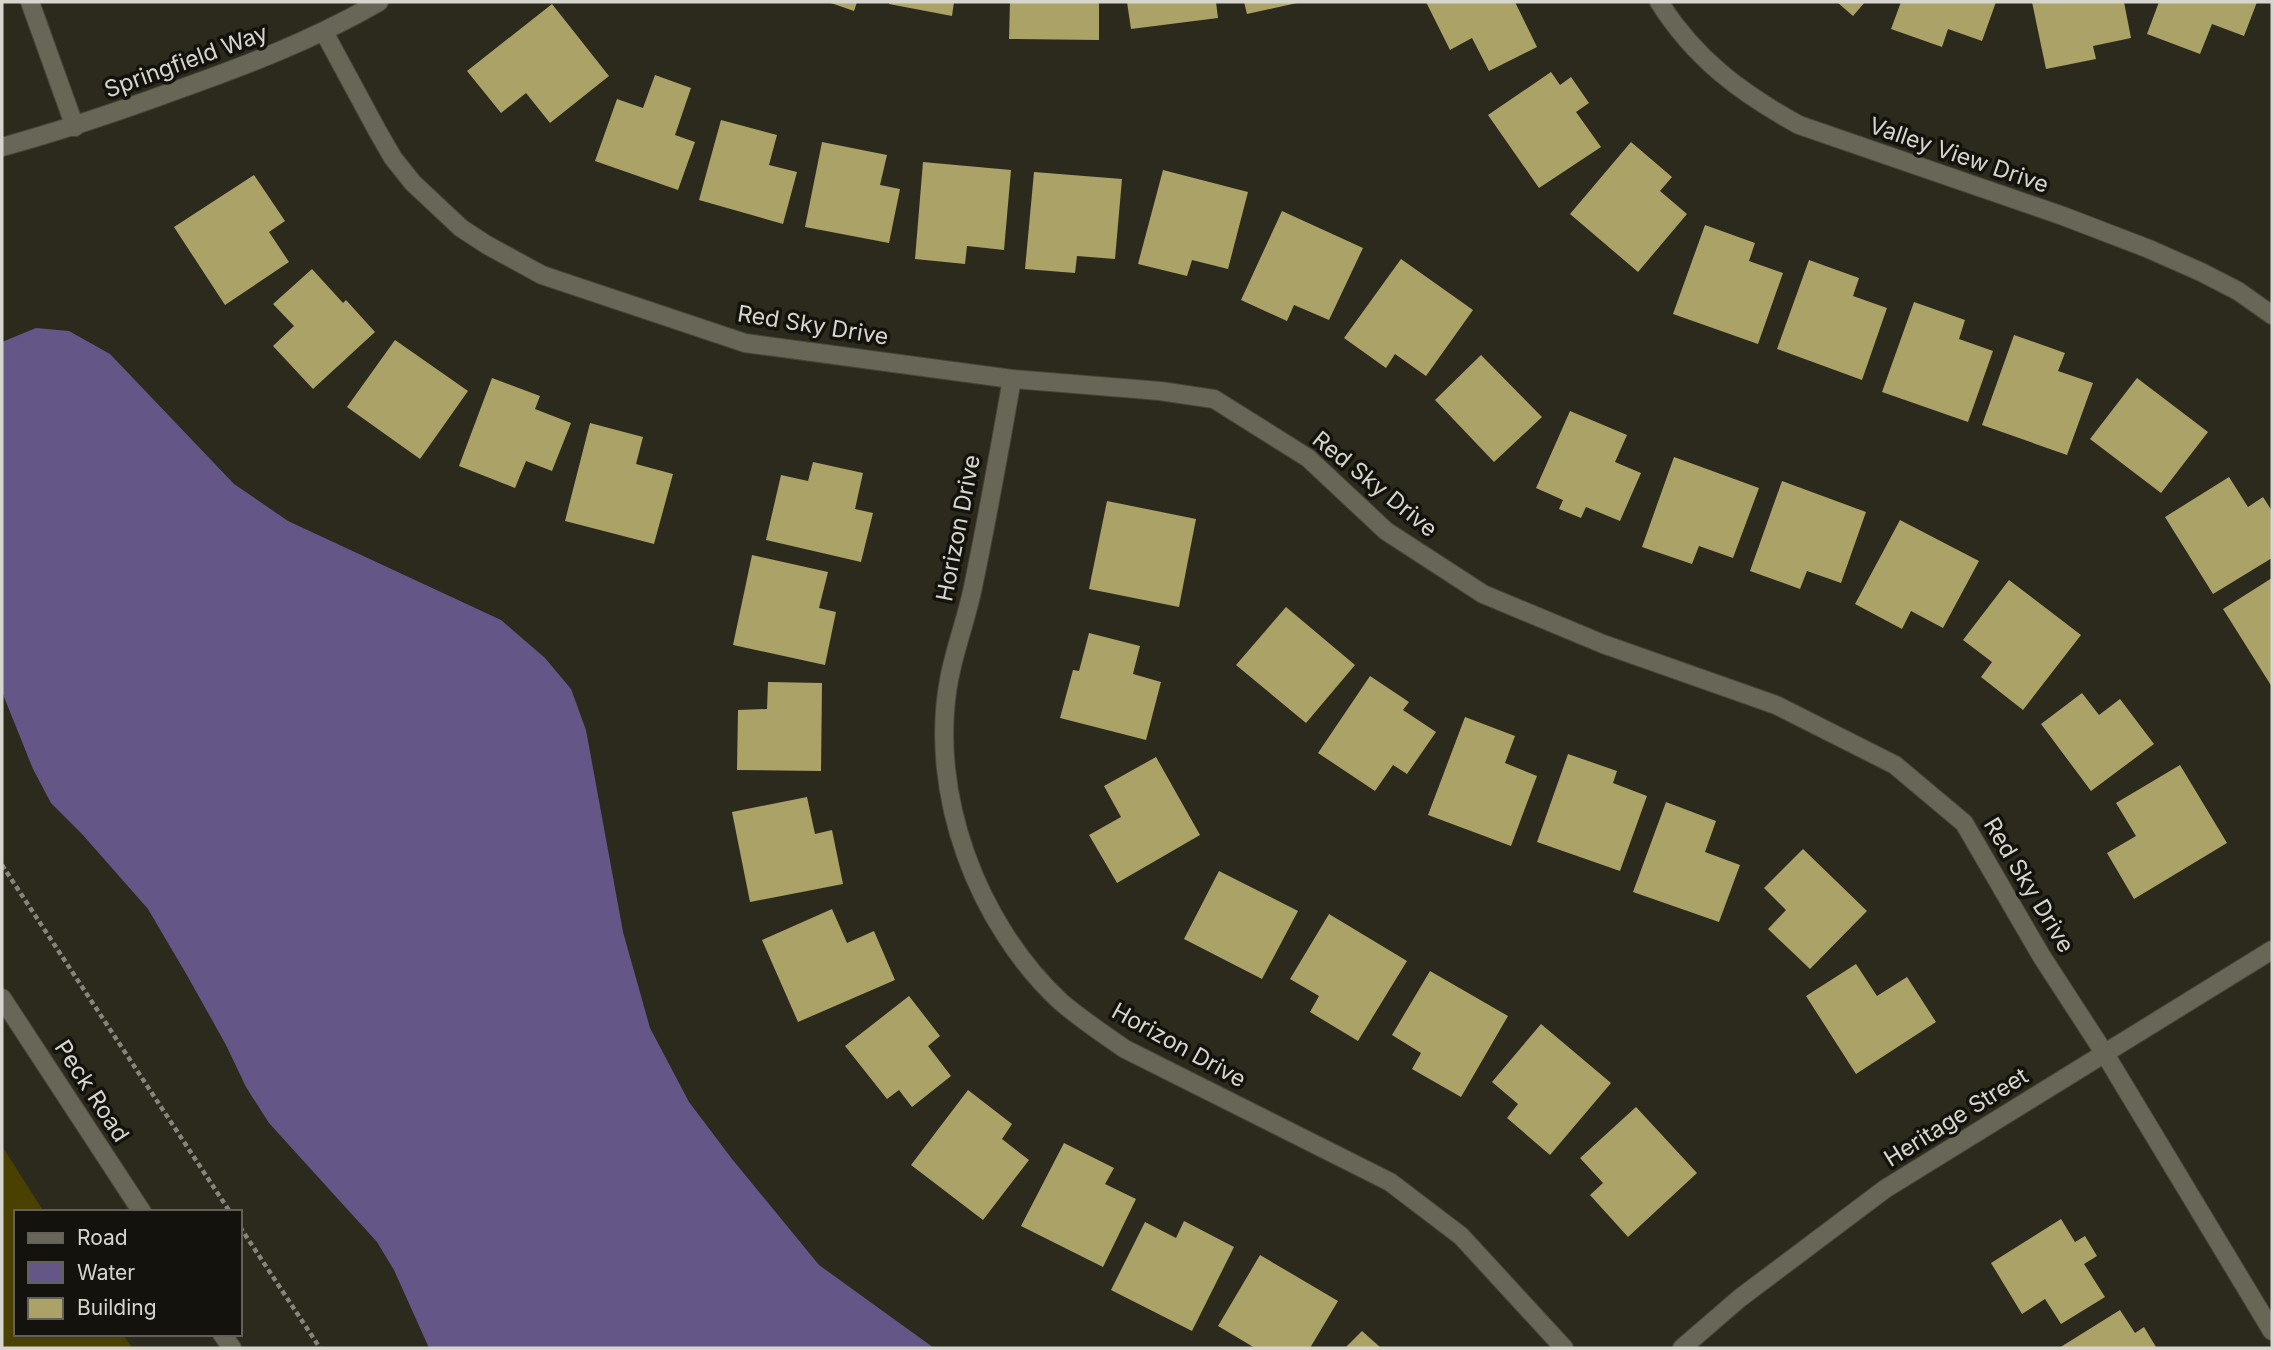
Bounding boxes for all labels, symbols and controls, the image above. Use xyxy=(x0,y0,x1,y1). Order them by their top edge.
street label: Springfield Way xyxy=(101,18,272,104)
street label: Valley View Drive xyxy=(1866,111,2052,199)
street label: Red Sky Drive xyxy=(736,299,890,351)
street label: Red Sky Drive xyxy=(1307,425,1443,543)
street label: Horizon Drive xyxy=(930,452,986,604)
street label: Red Sky Drive xyxy=(1978,813,2080,957)
street label: Horizon Drive xyxy=(1107,997,1251,1093)
street label: Peck Road xyxy=(49,1035,135,1147)
street label: Heritage Street xyxy=(1879,1061,2034,1172)
legend xyxy=(14,1210,242,1336)
text: Road xyxy=(77,1225,128,1250)
text: Water xyxy=(77,1260,135,1285)
text: Building xyxy=(77,1295,157,1320)

